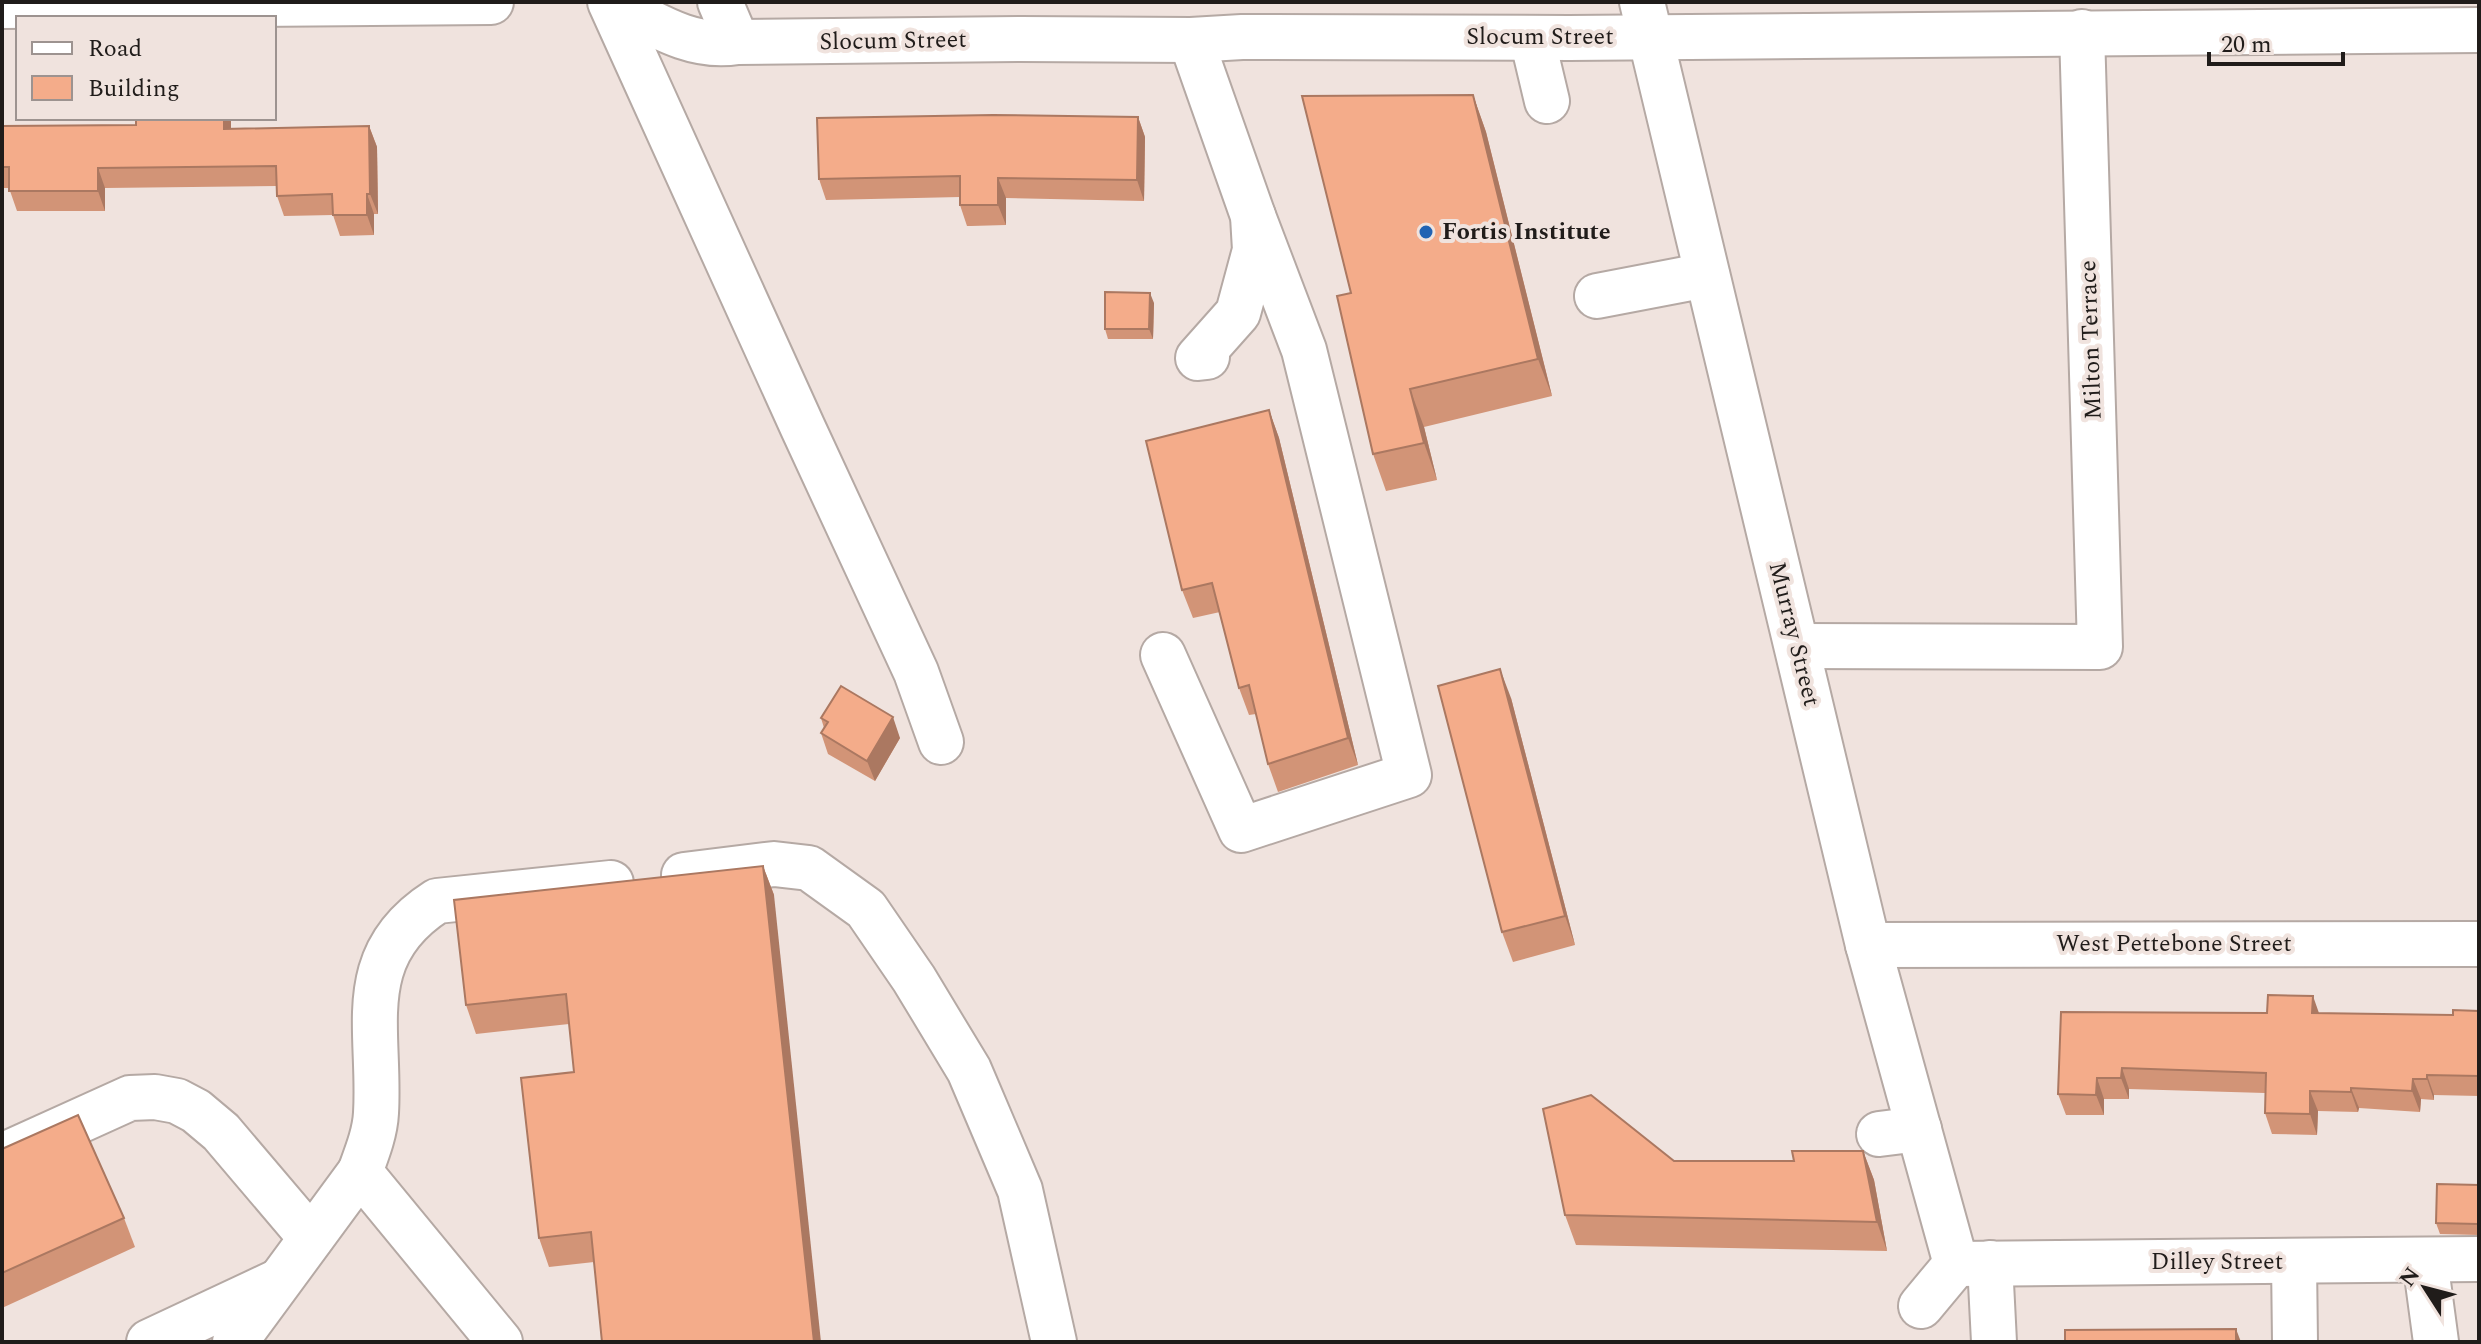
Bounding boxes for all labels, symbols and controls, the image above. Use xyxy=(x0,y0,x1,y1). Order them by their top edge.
legend xyxy=(16,16,276,120)
scale bar xyxy=(2209,16,2343,66)
street label: Slocum Street xyxy=(1466,19,1614,55)
street label: Slocum Street xyxy=(819,22,967,60)
text: 20 m xyxy=(2221,27,2272,63)
text: Road xyxy=(88,31,142,67)
text: Building xyxy=(88,71,180,107)
place label: Fortis Institute xyxy=(1442,214,1611,250)
marker: Fortis Institute xyxy=(1417,223,1435,241)
street label: Milton Terrace xyxy=(2070,260,2112,420)
street label: Murray Street xyxy=(1759,558,1829,710)
street label: West Pettebone Street xyxy=(2056,926,2292,962)
street label: Dilley Street xyxy=(2151,1244,2283,1280)
north arrow xyxy=(2385,1248,2465,1328)
text: N xyxy=(2391,1260,2429,1294)

